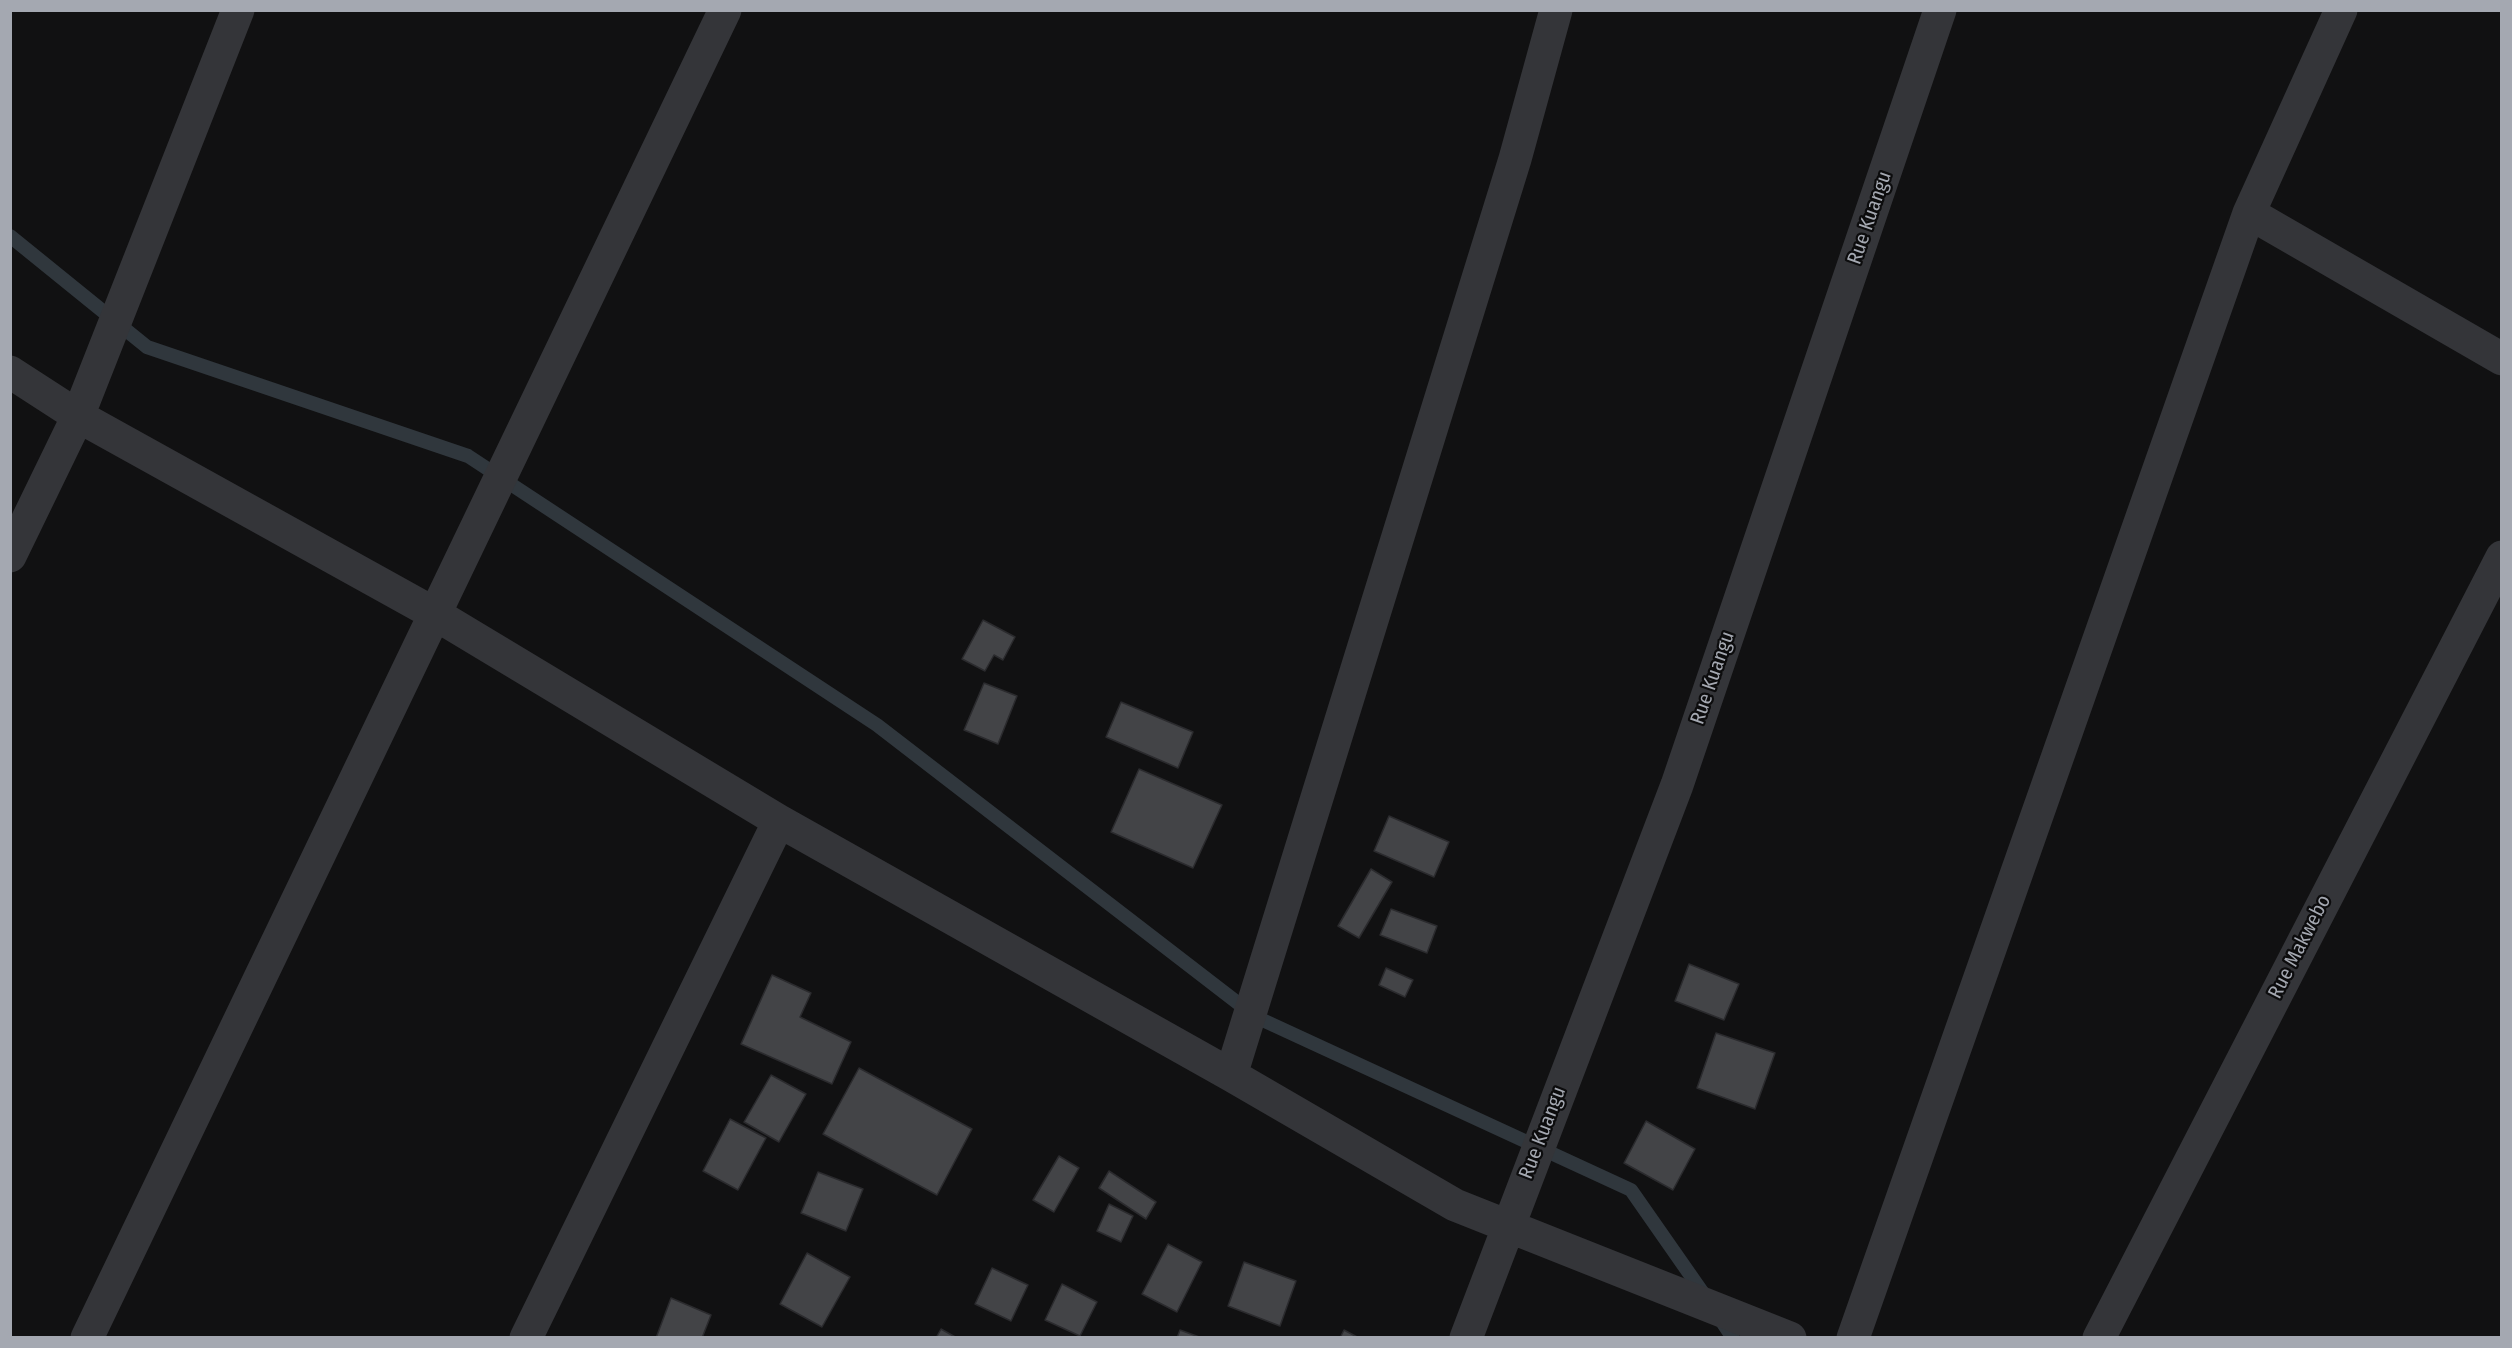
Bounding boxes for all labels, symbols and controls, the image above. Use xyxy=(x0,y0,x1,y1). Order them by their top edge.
street label: Rue Kuangu xyxy=(1843,168,1897,268)
street label: Rue Kuangu xyxy=(1686,628,1740,728)
street label: Rue Makwebo xyxy=(2264,891,2336,1003)
street label: Rue Kuangu xyxy=(1514,1084,1572,1182)

